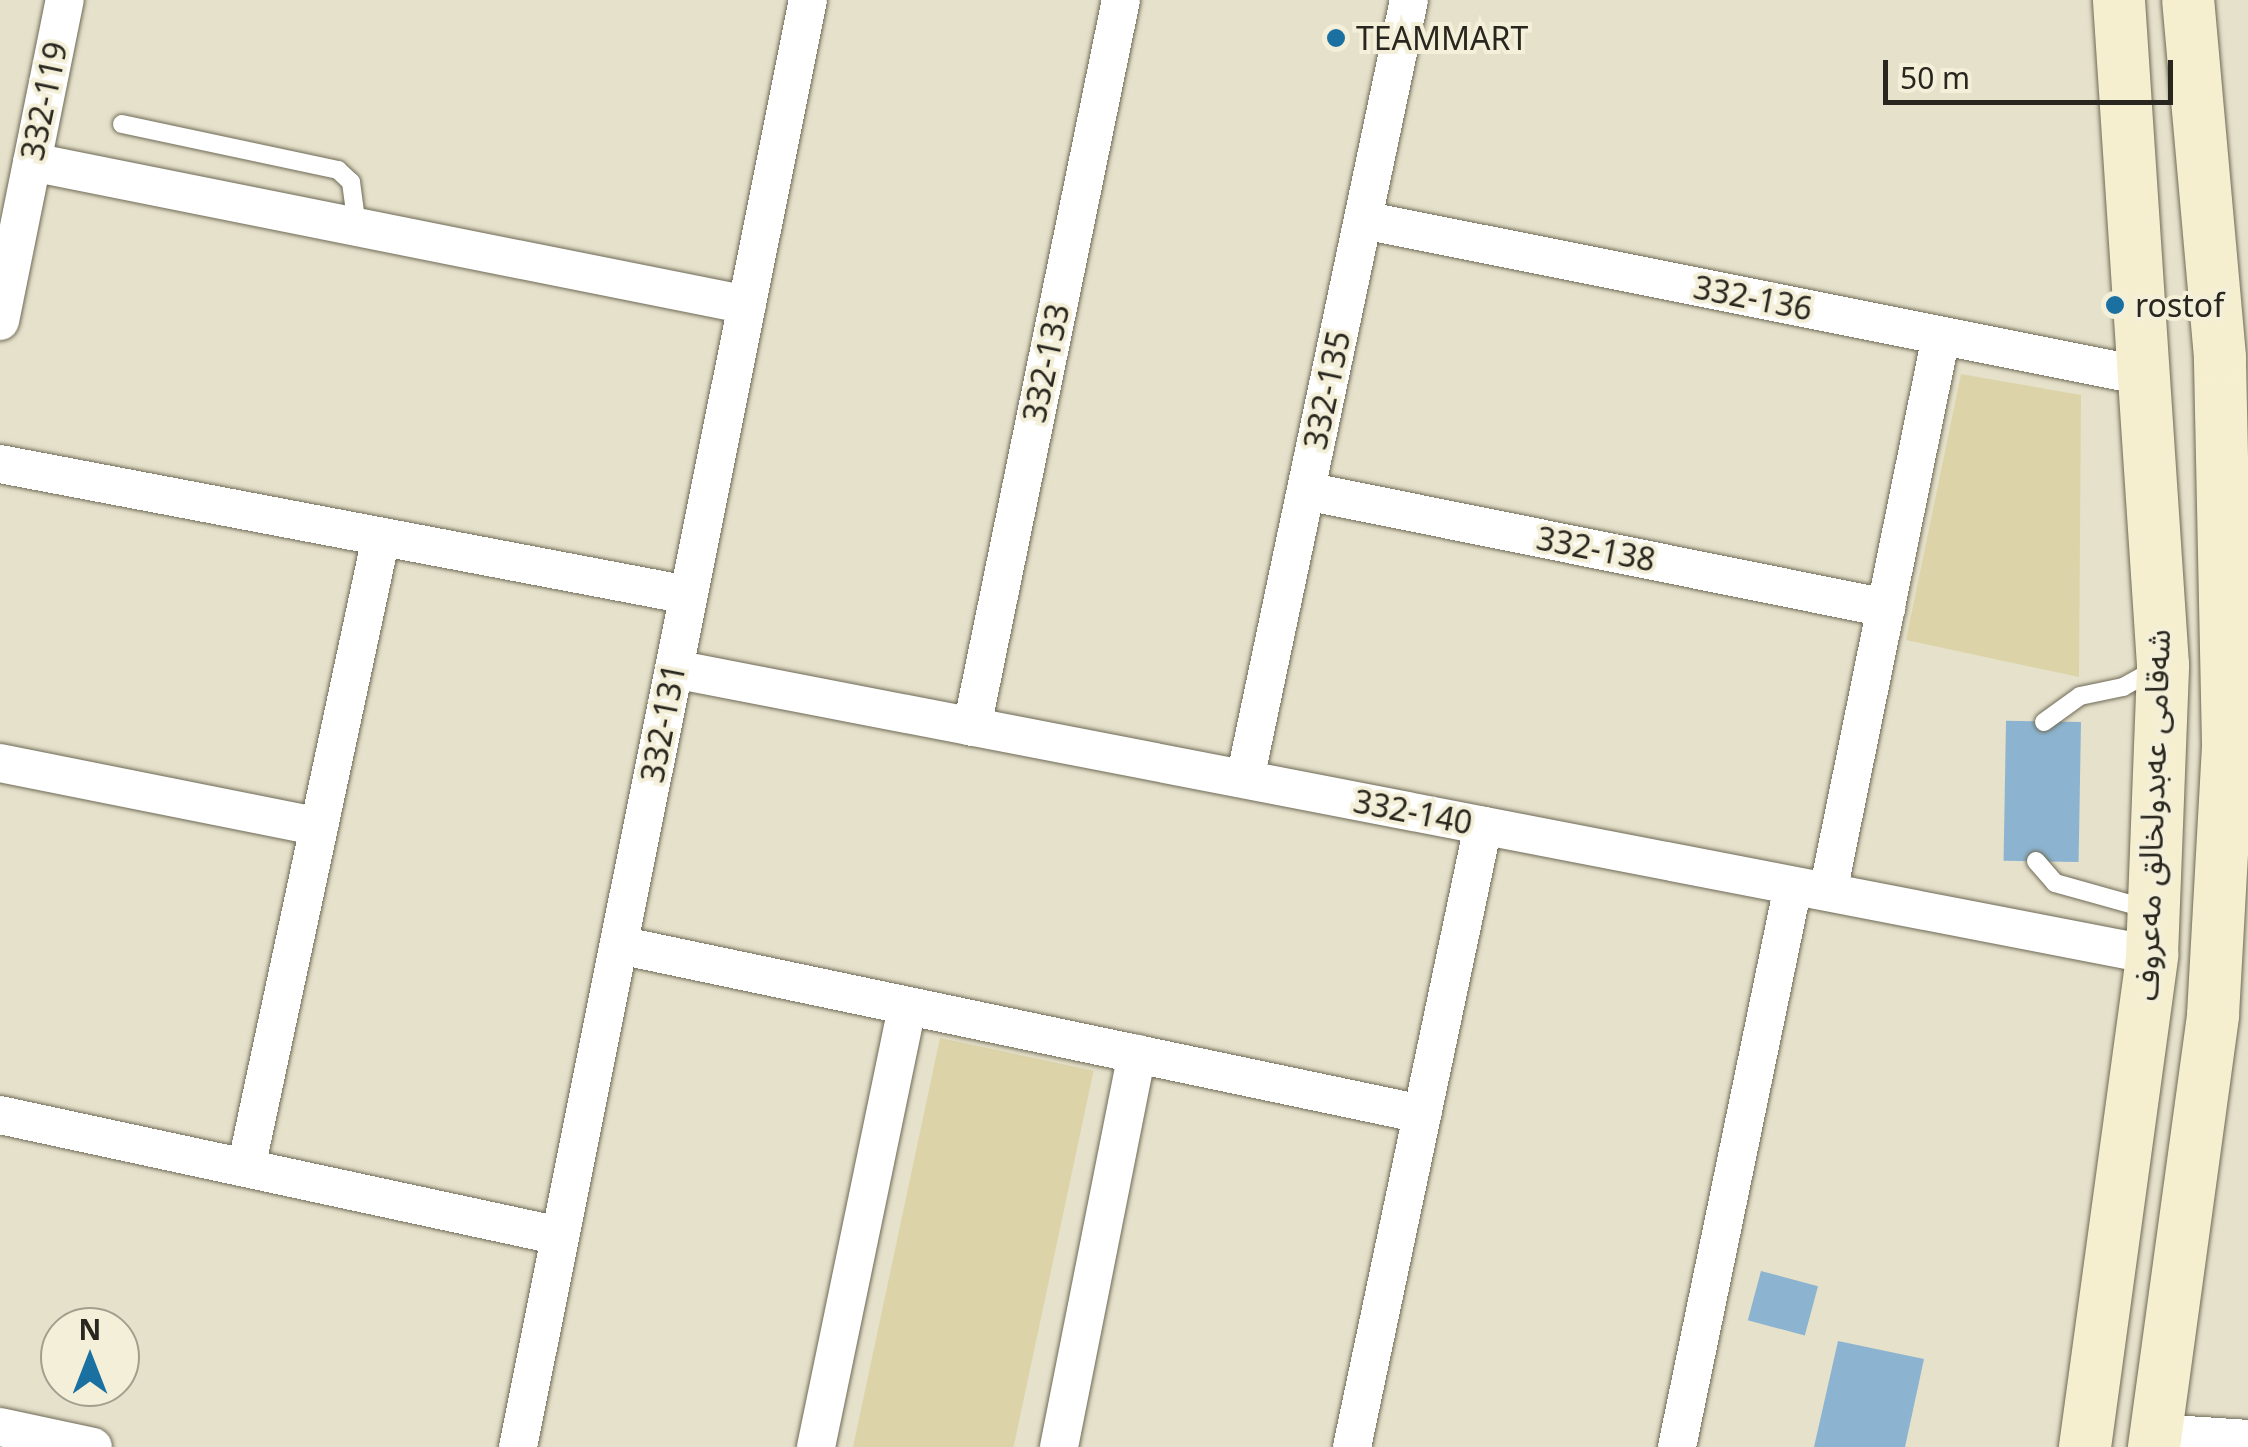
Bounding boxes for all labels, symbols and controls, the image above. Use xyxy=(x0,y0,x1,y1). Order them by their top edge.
place label: TEAMMART xyxy=(1356,19,1528,57)
marker: TEAMMART xyxy=(1325,27,1347,49)
street label: 332-119 xyxy=(13,38,75,164)
scale bar xyxy=(1888,40,2178,102)
text: 50 m xyxy=(1900,57,1970,98)
street label: 332-136 xyxy=(1690,268,1816,328)
place label: rostof xyxy=(2135,286,2224,324)
marker: rostof xyxy=(2104,294,2126,316)
street label: 332-133 xyxy=(1015,300,1077,426)
street label: 332-135 xyxy=(1296,327,1358,453)
street label: 332-138 xyxy=(1533,519,1659,579)
street label: شەقامی عەبدولخالق مەعروف xyxy=(2126,628,2178,1002)
street label: 332-131 xyxy=(633,660,693,786)
street label: 332-140 xyxy=(1350,782,1476,842)
north arrow xyxy=(40,1307,140,1407)
text: N xyxy=(79,1310,101,1348)

